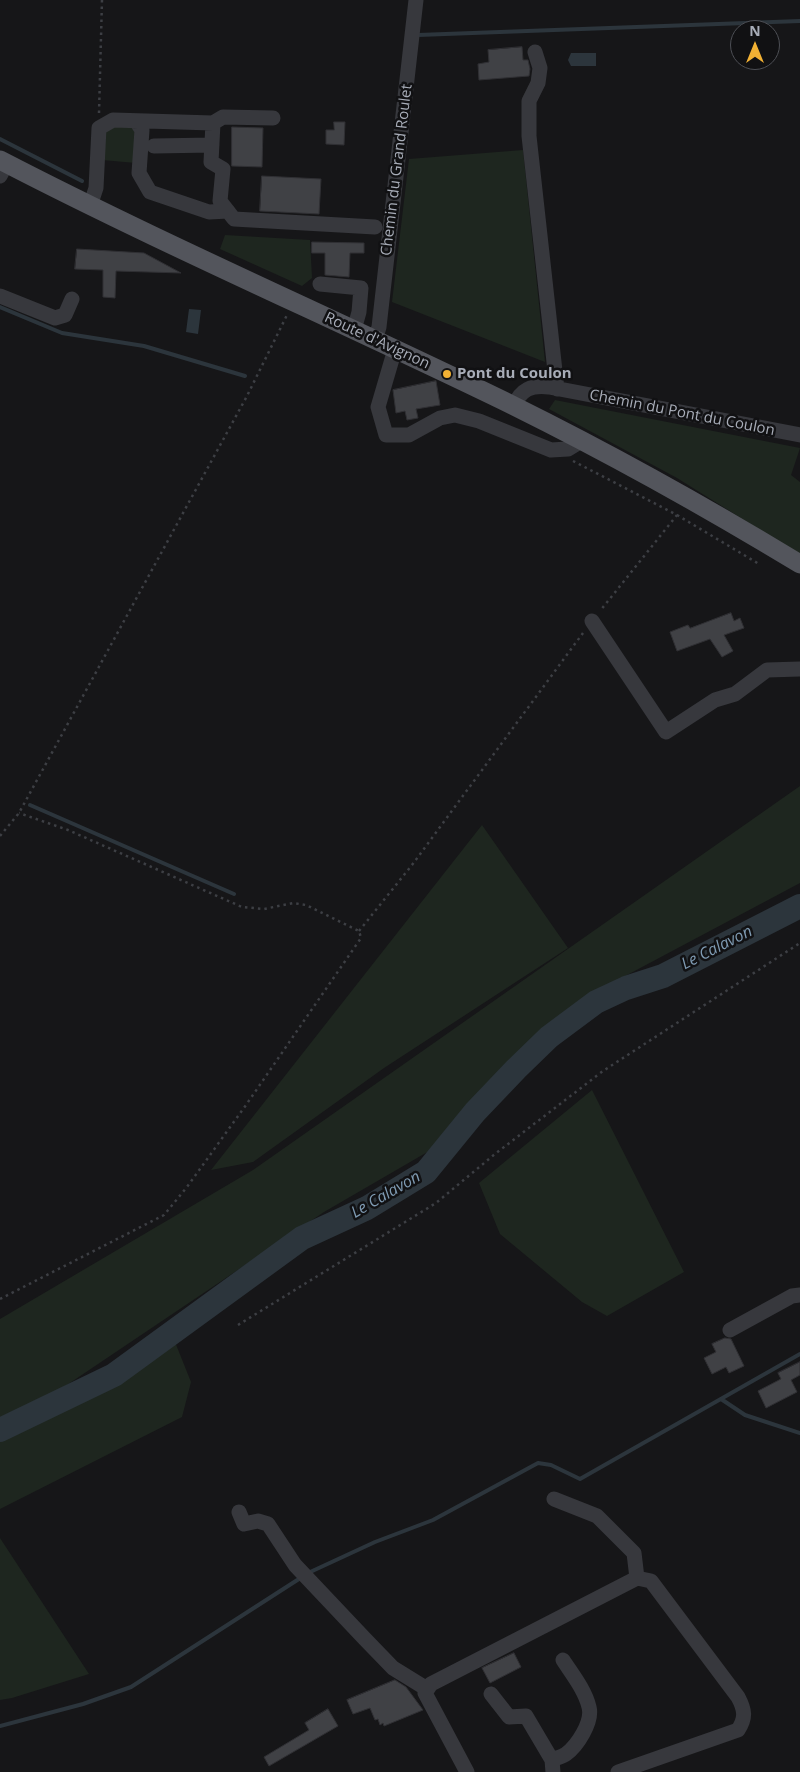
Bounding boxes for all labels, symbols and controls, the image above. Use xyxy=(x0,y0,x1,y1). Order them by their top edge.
north arrow xyxy=(730,20,780,70)
text: N xyxy=(749,21,761,40)
street label: Chemin du Grand Roulet xyxy=(378,83,416,257)
street label: Route d'Avignon xyxy=(322,309,432,373)
place label: Pont du Coulon xyxy=(457,365,572,383)
marker: Pont du Coulon xyxy=(441,368,453,380)
street label: Chemin du Pont du Coulon xyxy=(588,386,776,440)
water label: Le Calavon xyxy=(678,922,756,974)
water label: Le Calavon xyxy=(348,1167,424,1223)

